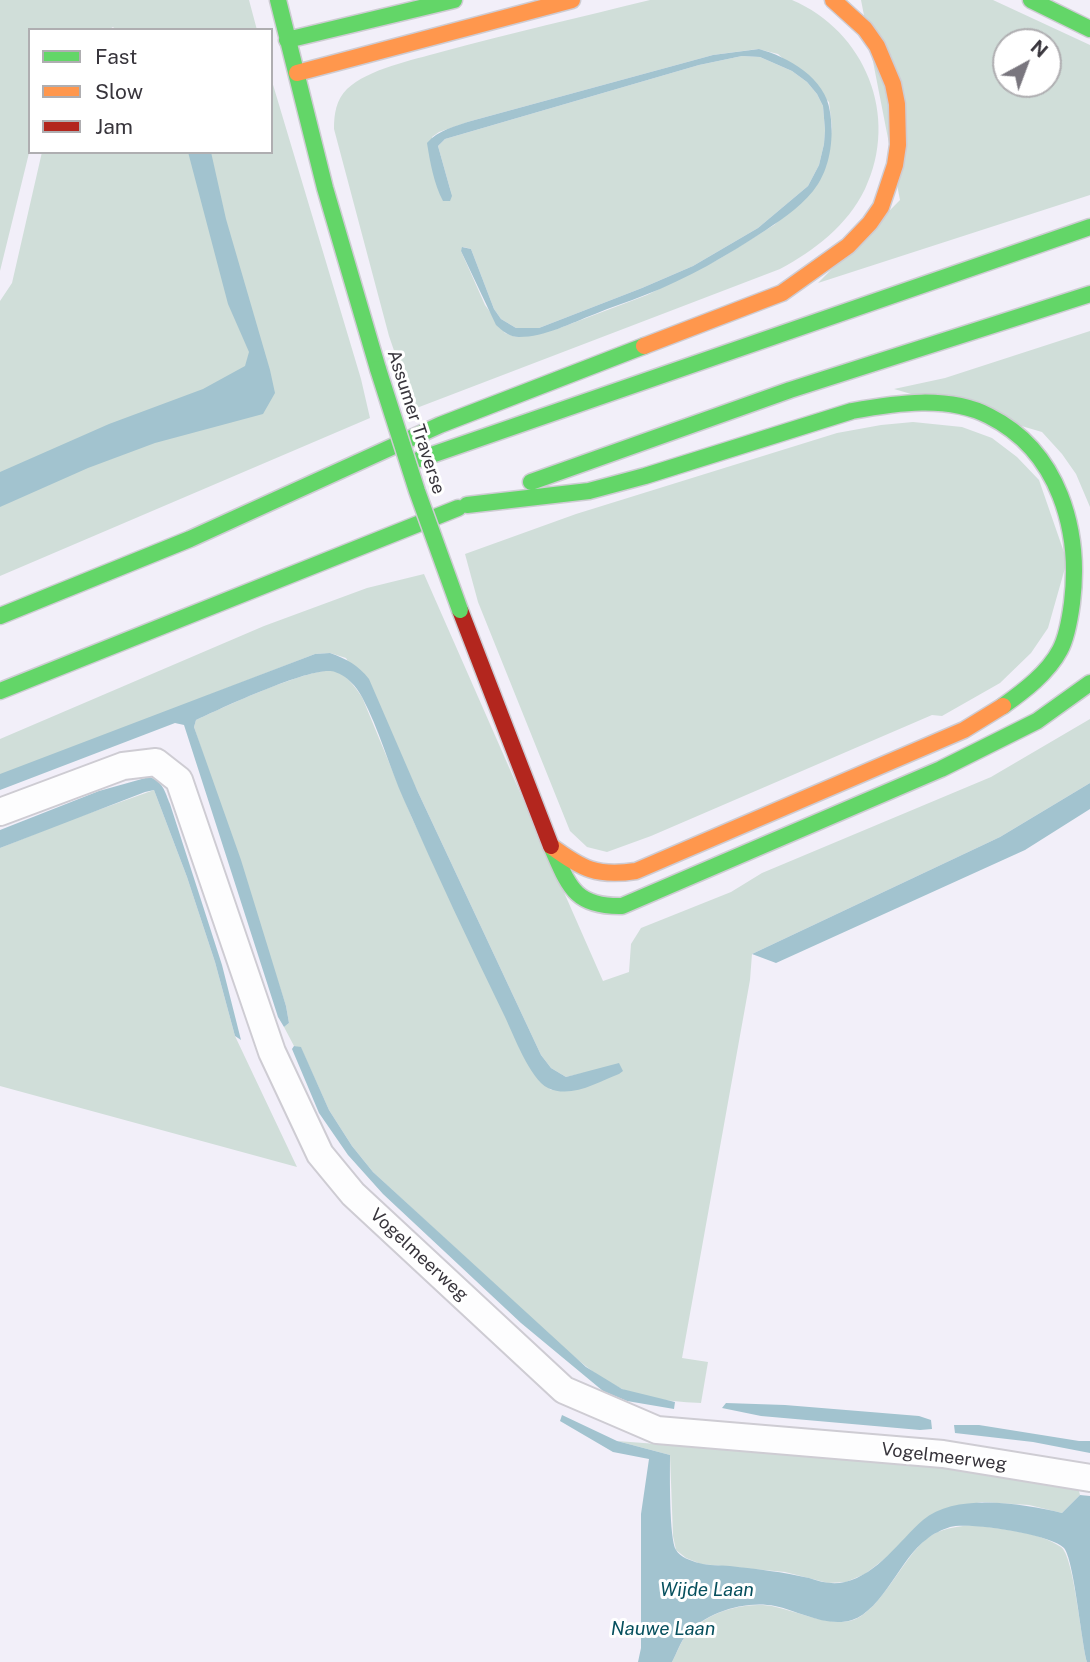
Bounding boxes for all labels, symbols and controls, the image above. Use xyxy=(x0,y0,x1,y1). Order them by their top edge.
legend xyxy=(28,28,273,154)
north arrow xyxy=(992,28,1062,98)
text: N xyxy=(1027,35,1052,62)
text: Fast xyxy=(95,44,137,69)
text: Slow xyxy=(95,79,143,104)
text: Jam xyxy=(95,114,133,139)
street label: Assumer Traverse xyxy=(383,347,449,497)
street label: Vogelmeerweg xyxy=(365,1204,473,1306)
street label: Vogelmeerweg xyxy=(880,1439,1008,1475)
water label: Wijde Laan xyxy=(660,1579,754,1601)
water label: Nauwe Laan xyxy=(611,1618,715,1640)

